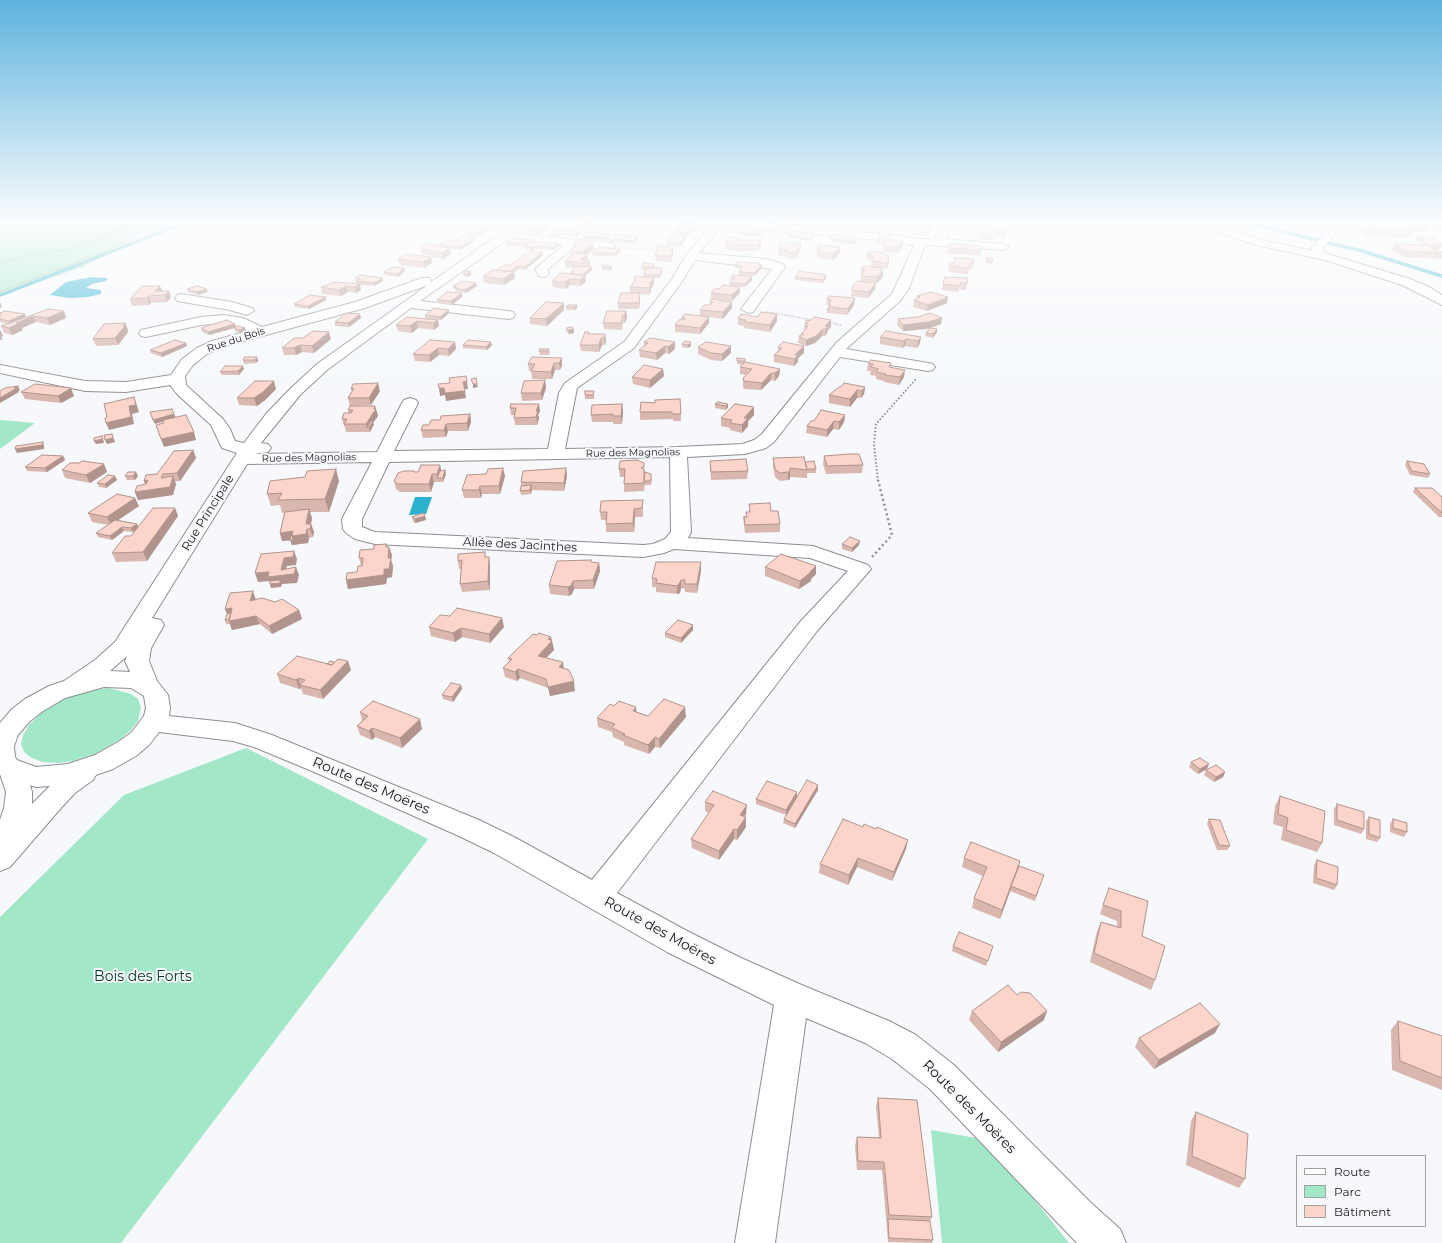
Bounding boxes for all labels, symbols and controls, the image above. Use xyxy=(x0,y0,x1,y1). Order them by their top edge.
street label: Rue du Bois xyxy=(206,325,266,355)
street label: Rue des Magnolias xyxy=(586,446,680,460)
street label: Rue des Magnolias xyxy=(262,451,356,465)
street label: Rue Principale xyxy=(179,472,237,554)
street label: Allée des Jacinthes xyxy=(463,535,577,555)
street label: Route des Moëres xyxy=(310,754,432,818)
street label: Route des Moëres xyxy=(601,893,719,969)
park label: Bois des Forts xyxy=(94,969,192,985)
street label: Route des Moëres xyxy=(919,1057,1019,1157)
legend xyxy=(1296,1155,1426,1227)
text: Route xyxy=(1334,1164,1370,1179)
text: Parc xyxy=(1334,1184,1361,1199)
text: Bâtiment xyxy=(1334,1204,1391,1219)

